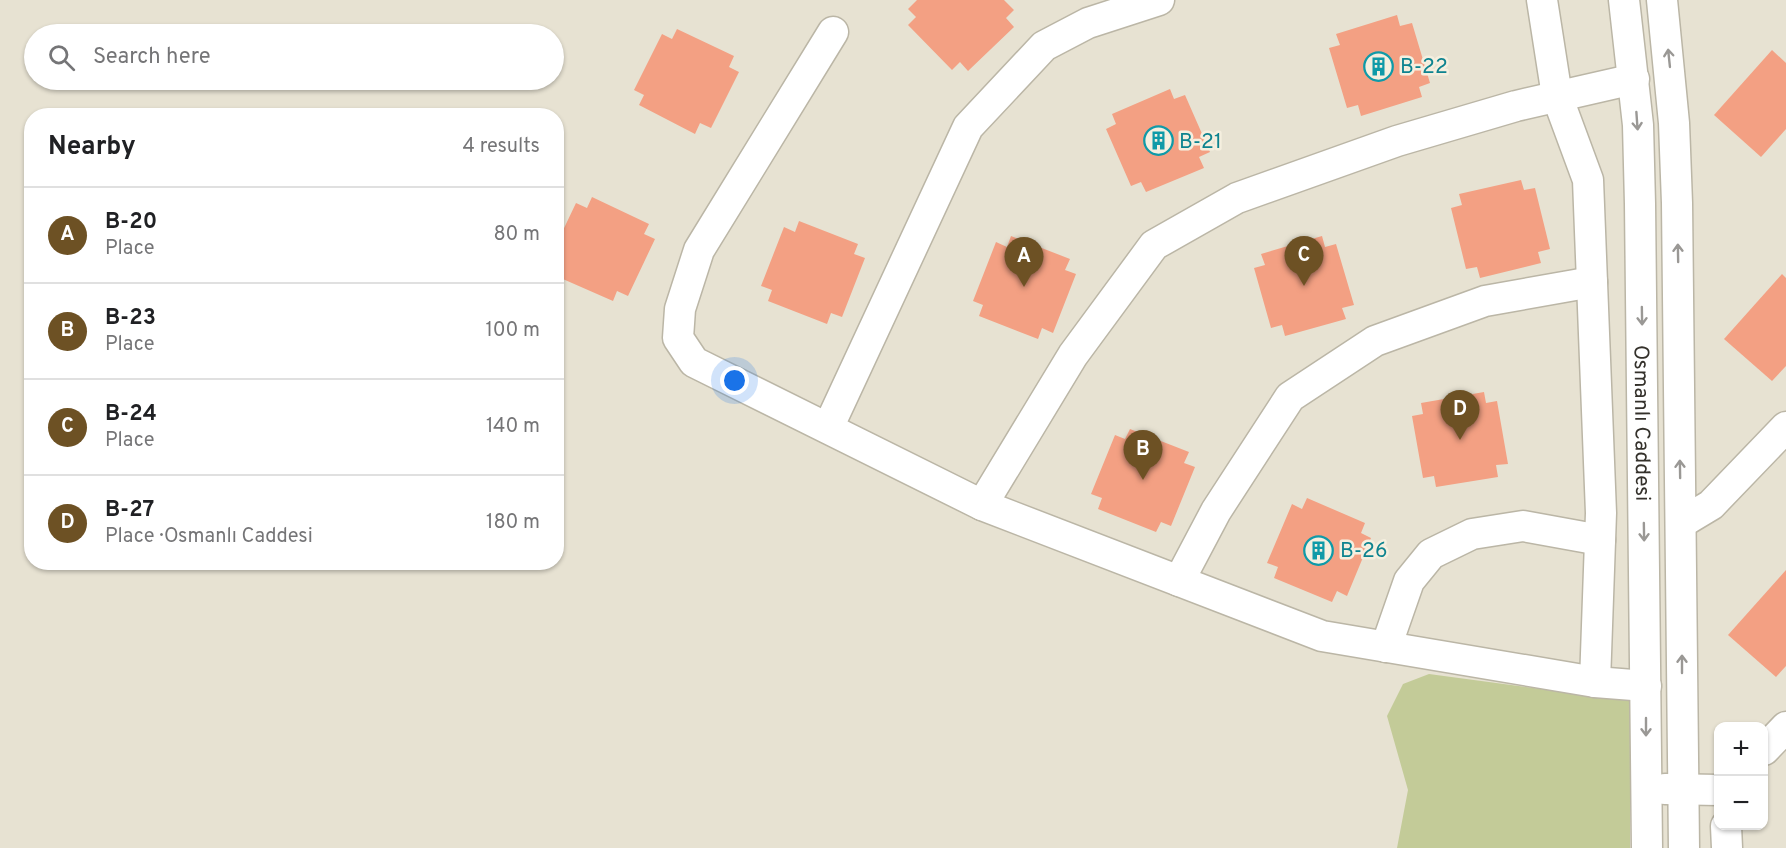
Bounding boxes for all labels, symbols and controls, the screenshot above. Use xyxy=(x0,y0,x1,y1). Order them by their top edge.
search box xyxy=(24,24,564,90)
icon: search xyxy=(45,41,78,74)
text: Search here xyxy=(93,44,211,71)
one-way arrow xyxy=(1663,48,1674,68)
building icon: B-22 xyxy=(1363,50,1395,82)
place label: B-22 xyxy=(1400,54,1448,81)
one-way arrow xyxy=(1632,110,1643,130)
building icon: B-21 xyxy=(1142,125,1174,157)
place label: B-21 xyxy=(1179,129,1222,156)
text: Nearby xyxy=(48,131,136,164)
text: 4 results xyxy=(463,134,540,160)
text: B-20 xyxy=(105,209,157,236)
text: A xyxy=(60,222,75,248)
text: 80 m xyxy=(494,222,540,248)
text: Place xyxy=(105,236,155,262)
pin: C xyxy=(1284,236,1324,286)
pin: A xyxy=(1004,238,1044,287)
one-way arrow xyxy=(1672,243,1684,263)
text: B-23 xyxy=(105,305,156,332)
one-way arrow xyxy=(1636,305,1647,325)
text: B xyxy=(61,318,74,344)
text: 100 m xyxy=(485,318,540,344)
text: Place xyxy=(105,332,155,358)
street label: Osmanlı Caddesi xyxy=(1627,345,1655,502)
your location xyxy=(720,366,749,395)
pin: D xyxy=(1440,390,1480,440)
text: B-24 xyxy=(105,401,157,428)
text: C xyxy=(61,414,74,440)
text: 140 m xyxy=(486,414,540,440)
text: Place xyxy=(105,428,155,454)
pin: B xyxy=(1124,430,1162,480)
one-way arrow xyxy=(1675,459,1686,479)
text: B-27 xyxy=(105,497,154,524)
text: D xyxy=(60,510,75,536)
text: 180 m xyxy=(486,510,540,536)
one-way arrow xyxy=(1638,521,1650,541)
text: Place · Osmanlı Caddesi xyxy=(105,524,313,550)
building icon: B-26 xyxy=(1303,534,1335,566)
place label: B-26 xyxy=(1340,538,1387,565)
one-way arrow xyxy=(1676,654,1688,674)
one-way arrow xyxy=(1640,716,1652,736)
map controls xyxy=(1714,722,1768,830)
button: + xyxy=(1714,722,1768,776)
button: − xyxy=(1714,776,1768,830)

